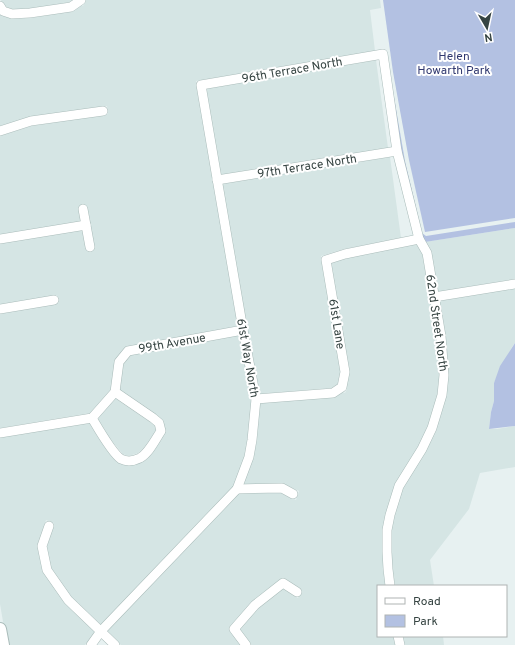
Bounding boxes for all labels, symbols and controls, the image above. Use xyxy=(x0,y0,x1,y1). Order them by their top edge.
north arrow xyxy=(467,8,507,48)
text: N xyxy=(483,29,493,44)
park label: Helen Howarth Park xyxy=(417,49,491,79)
street label: 96th Terrace North xyxy=(240,54,344,88)
street label: 97th Terrace North xyxy=(256,151,358,183)
street label: 62nd Street North xyxy=(421,274,451,373)
street label: 61st Lane xyxy=(324,298,348,351)
street label: 61st Way North xyxy=(232,317,262,399)
street label: 99th Avenue xyxy=(137,330,207,358)
legend xyxy=(377,585,507,637)
text: Road xyxy=(413,594,441,610)
text: Park xyxy=(413,614,438,630)

